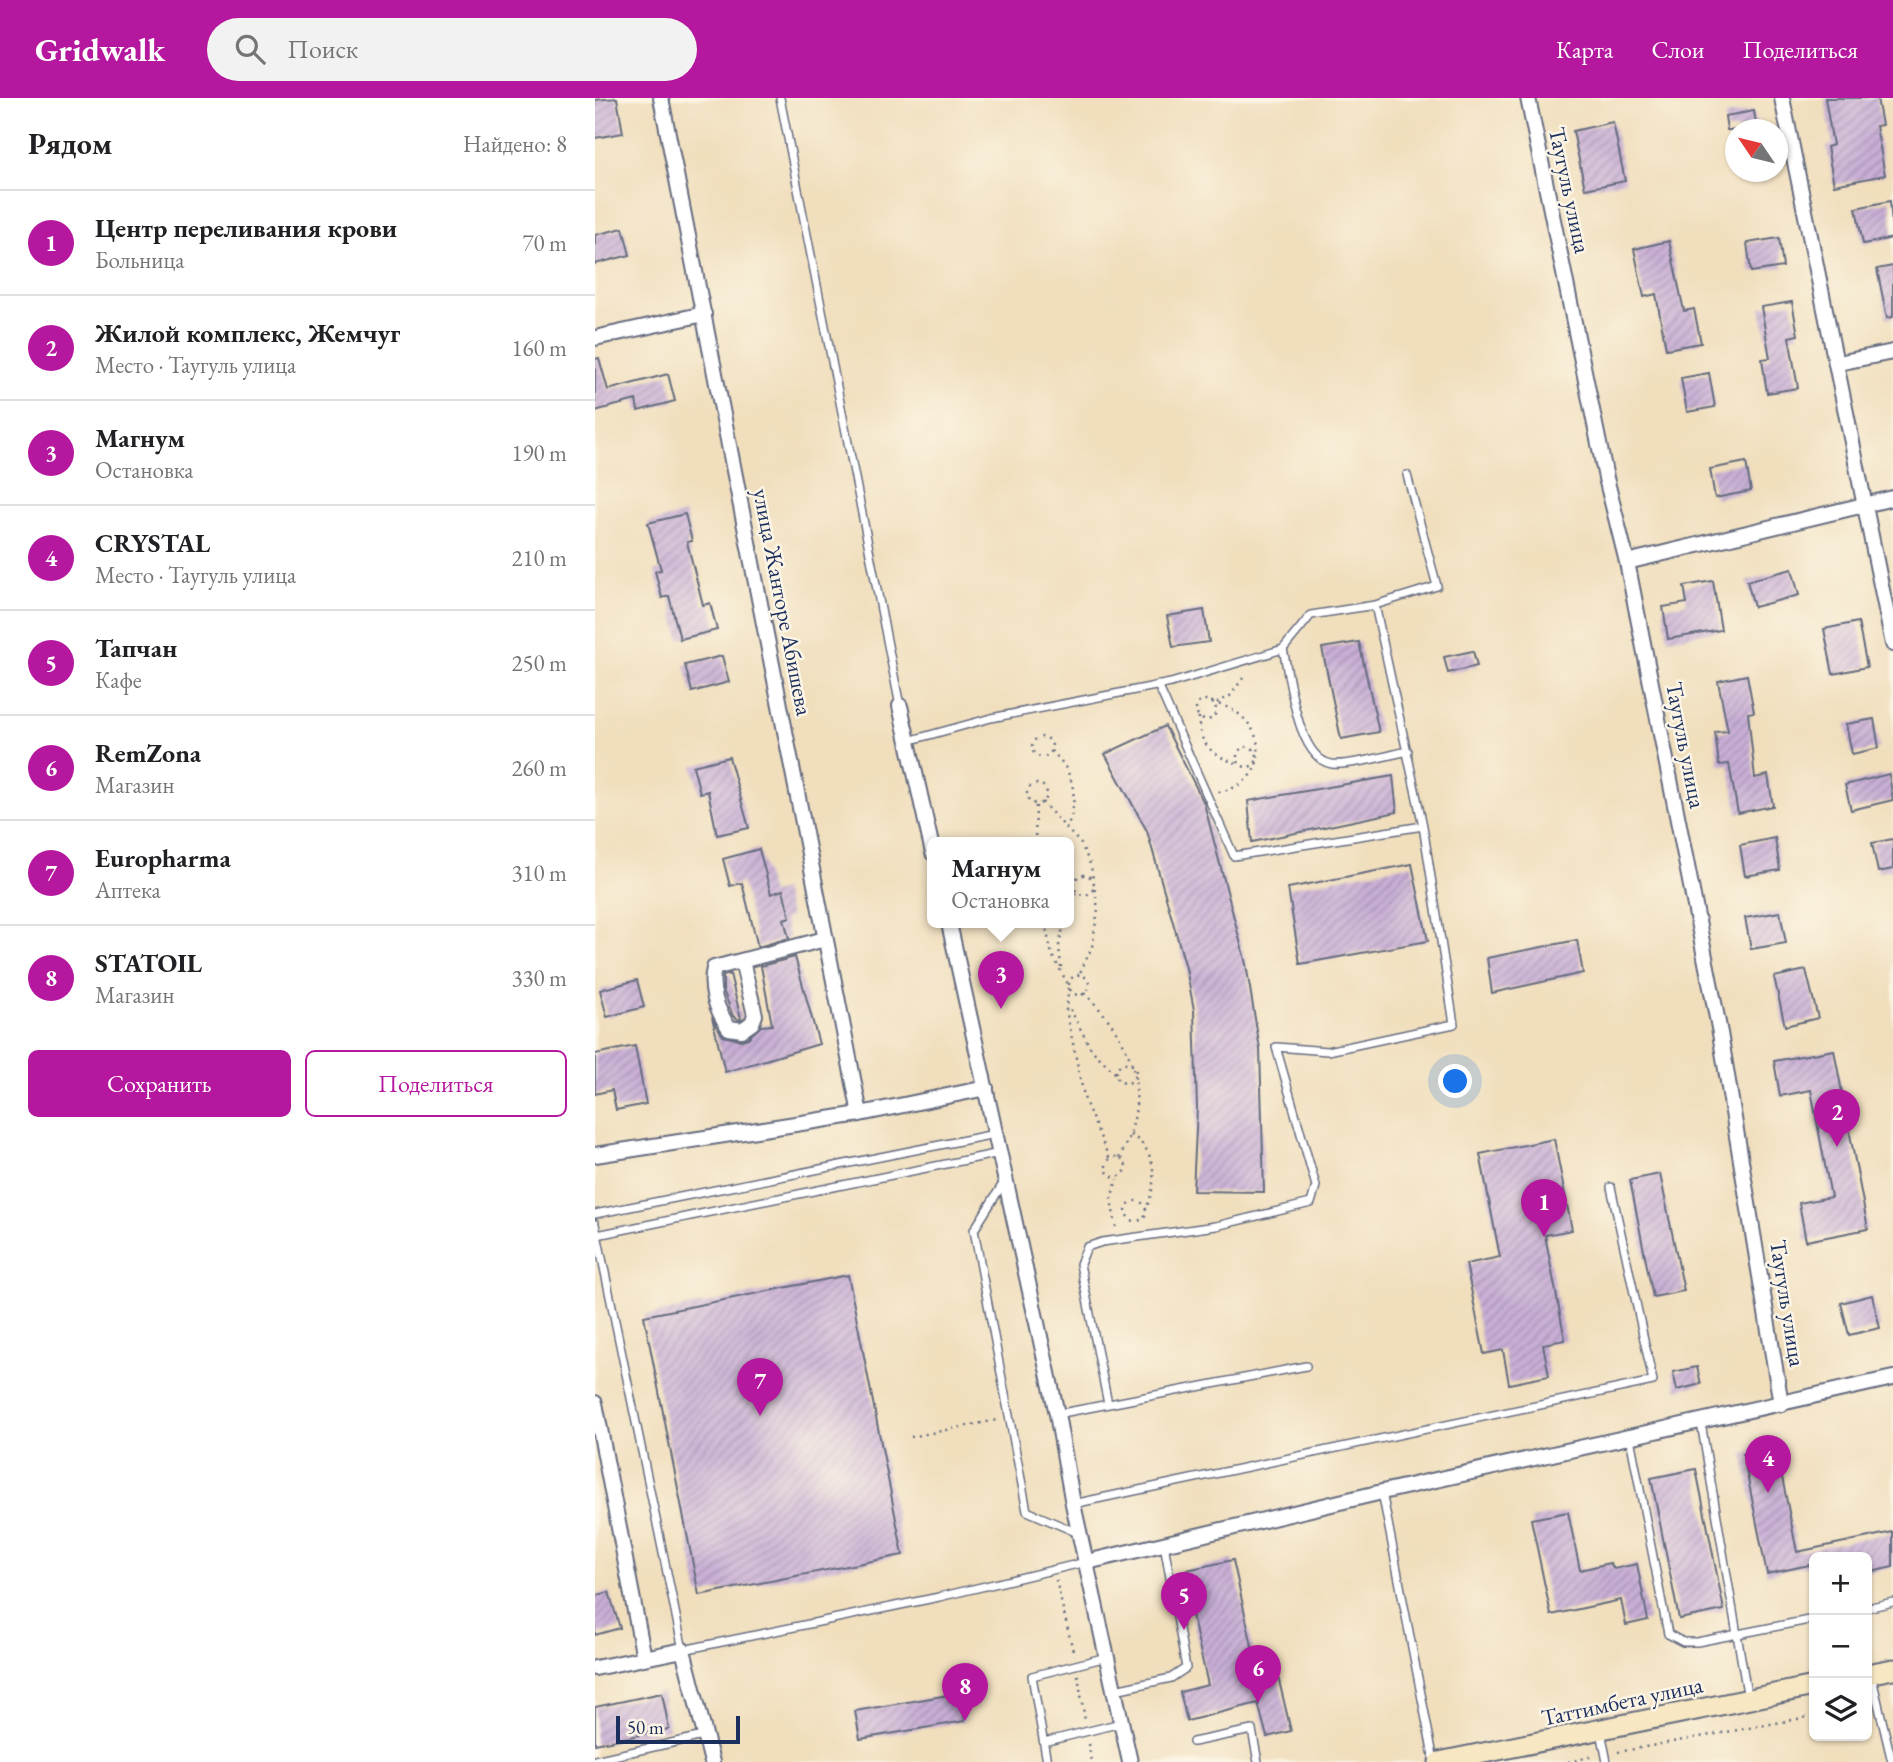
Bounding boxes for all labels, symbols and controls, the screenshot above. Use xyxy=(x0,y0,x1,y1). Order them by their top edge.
search box xyxy=(207,18,697,81)
text: Gridwalk xyxy=(35,28,165,71)
icon: search xyxy=(231,30,269,68)
text: Поиск xyxy=(287,32,358,66)
text: Карта xyxy=(1556,34,1613,65)
text: Слои xyxy=(1651,34,1705,65)
text: Поделиться xyxy=(1743,34,1858,65)
north arrow xyxy=(1725,119,1788,182)
text: Рядом xyxy=(28,124,112,163)
street label: Таугуль улица xyxy=(1542,124,1598,257)
text: Найдено: 8 xyxy=(463,129,567,159)
text: Центр переливания крови xyxy=(95,211,397,245)
text: 1 xyxy=(45,228,57,258)
text: 70 m xyxy=(522,228,567,258)
text: Больница xyxy=(95,245,184,275)
text: Жилой комплекс, Жемчуг xyxy=(95,316,400,350)
text: 2 xyxy=(45,333,57,363)
text: 160 m xyxy=(511,333,567,363)
text: Место · Таугуль улица xyxy=(95,350,296,380)
text: Магнум xyxy=(95,421,185,455)
text: 3 xyxy=(45,438,57,468)
text: 190 m xyxy=(511,438,567,468)
text: Остановка xyxy=(95,455,193,485)
street label: улица Жанторе Абишева xyxy=(746,486,820,719)
text: CRYSTAL xyxy=(95,526,210,560)
text: 4 xyxy=(45,543,57,573)
text: 210 m xyxy=(511,543,567,573)
text: Место · Таугуль улица xyxy=(95,560,296,590)
text: Тапчан xyxy=(95,631,177,665)
text: 5 xyxy=(45,648,57,678)
text: 250 m xyxy=(511,648,567,678)
text: Кафе xyxy=(95,665,142,695)
street label: Таугуль улица xyxy=(1659,679,1713,812)
text: RemZona xyxy=(95,736,201,770)
text: 6 xyxy=(45,753,57,783)
text: 260 m xyxy=(511,753,567,783)
text: Магазин xyxy=(95,770,174,800)
popup xyxy=(927,837,1074,928)
text: Europharma xyxy=(95,841,231,875)
text: Магнум xyxy=(951,851,1041,885)
text: 7 xyxy=(45,858,57,888)
text: 310 m xyxy=(511,858,567,888)
text: Аптека xyxy=(95,875,161,905)
text: Остановка xyxy=(951,885,1050,915)
text: STATOIL xyxy=(95,946,202,980)
pin: 3 xyxy=(978,951,1024,1009)
text: 8 xyxy=(45,963,57,993)
text: 330 m xyxy=(511,963,567,993)
text: Магазин xyxy=(95,980,174,1010)
button: Сохранить xyxy=(28,1050,291,1117)
button: Поделиться xyxy=(305,1050,567,1117)
your location xyxy=(1438,1064,1472,1098)
pin: 2 xyxy=(1814,1089,1860,1147)
pin: 1 xyxy=(1521,1179,1567,1237)
street label: Таугуль улица xyxy=(1763,1237,1813,1370)
pin: 7 xyxy=(737,1358,783,1416)
pin: 4 xyxy=(1745,1435,1791,1493)
map controls xyxy=(1809,1552,1872,1741)
button: + xyxy=(1809,1552,1872,1615)
pin: 5 xyxy=(1161,1572,1207,1630)
button: − xyxy=(1809,1615,1872,1678)
pin: 6 xyxy=(1235,1645,1281,1703)
pin: 8 xyxy=(942,1663,988,1721)
street label: Таттимбета улица xyxy=(1539,1669,1706,1733)
button: layers xyxy=(1809,1678,1872,1741)
scale bar xyxy=(616,1713,740,1745)
text: 50 m xyxy=(627,1715,664,1740)

